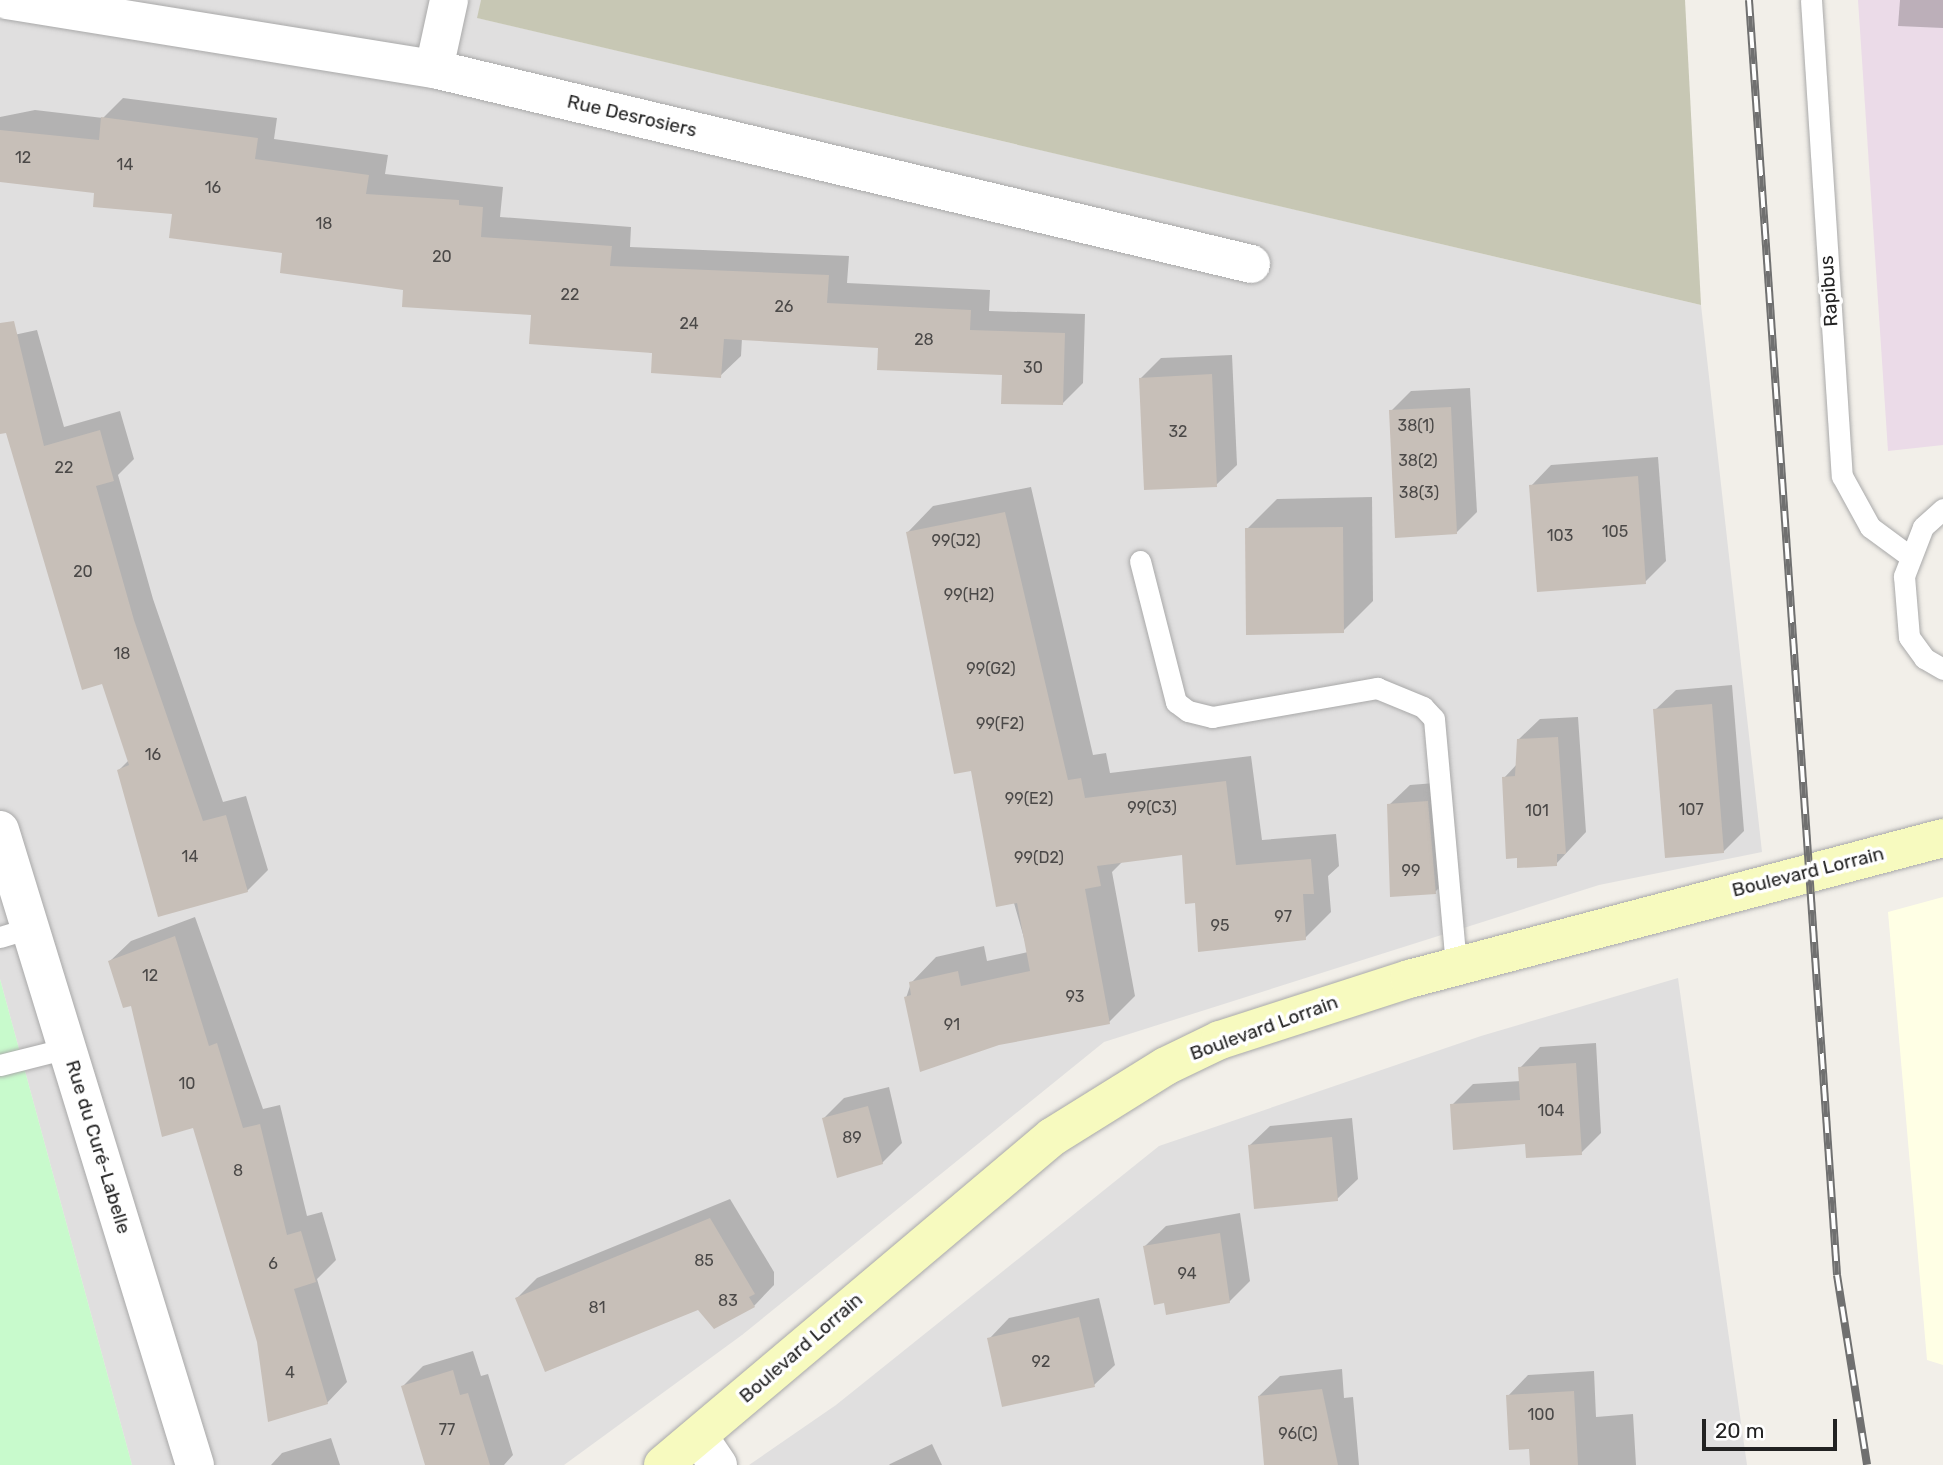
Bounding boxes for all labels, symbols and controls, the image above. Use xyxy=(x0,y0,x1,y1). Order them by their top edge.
street label: Rue Desrosiers xyxy=(565,90,699,142)
house number: 12 xyxy=(15,148,31,168)
house number: 14 xyxy=(117,155,133,175)
house number: 16 xyxy=(205,178,221,198)
house number: 18 xyxy=(315,214,333,234)
house number: 20 xyxy=(432,247,452,267)
street label: Rapibus xyxy=(1815,255,1843,327)
house number: 22 xyxy=(561,285,579,305)
house number: 26 xyxy=(774,297,794,317)
house number: 24 xyxy=(679,314,699,334)
house number: 28 xyxy=(914,330,934,350)
house number: 30 xyxy=(1023,358,1043,378)
house number: 38(1) xyxy=(1398,416,1434,436)
house number: 32 xyxy=(1168,422,1188,442)
house number: 38(2) xyxy=(1398,451,1438,471)
house number: 22 xyxy=(55,458,73,478)
house number: 38(3) xyxy=(1399,483,1439,503)
house number: 105 xyxy=(1602,522,1628,542)
house number: 103 xyxy=(1547,526,1573,546)
house number: 99(J2) xyxy=(931,531,981,551)
house number: 20 xyxy=(73,562,93,582)
house number: 99(H2) xyxy=(944,585,994,605)
house number: 18 xyxy=(113,644,131,664)
house number: 99(G2) xyxy=(966,659,1016,679)
house number: 99(F2) xyxy=(976,714,1024,734)
house number: 16 xyxy=(145,745,161,765)
house number: 99(E2) xyxy=(1005,789,1053,809)
house number: 99(C3) xyxy=(1127,798,1177,818)
house number: 107 xyxy=(1678,800,1704,820)
house number: 101 xyxy=(1525,801,1549,821)
street label: Boulevard Lorrain xyxy=(1730,842,1886,902)
house number: 14 xyxy=(182,847,198,867)
house number: 99(D2) xyxy=(1014,848,1064,868)
house number: 99 xyxy=(1402,861,1420,881)
house number: 97 xyxy=(1274,907,1292,927)
house number: 95 xyxy=(1211,916,1229,936)
house number: 12 xyxy=(142,966,158,986)
house number: 93 xyxy=(1066,987,1084,1007)
street label: Boulevard Lorrain xyxy=(1187,991,1341,1065)
house number: 91 xyxy=(944,1015,960,1035)
street label: Rue du Curé-Labelle xyxy=(61,1057,135,1237)
house number: 10 xyxy=(178,1074,196,1094)
house number: 104 xyxy=(1538,1101,1564,1121)
house number: 89 xyxy=(842,1128,862,1148)
house number: 8 xyxy=(233,1161,243,1181)
house number: 85 xyxy=(694,1251,714,1271)
house number: 6 xyxy=(268,1254,278,1274)
house number: 94 xyxy=(1177,1264,1197,1284)
street label: Boulevard Lorrain xyxy=(735,1288,867,1408)
house number: 83 xyxy=(718,1291,738,1311)
house number: 81 xyxy=(588,1298,606,1318)
house number: 92 xyxy=(1032,1352,1050,1372)
house number: 4 xyxy=(285,1363,295,1383)
house number: 100 xyxy=(1527,1405,1555,1425)
scale bar xyxy=(1705,1406,1840,1450)
text: 20 m xyxy=(1715,1418,1764,1443)
house number: 77 xyxy=(439,1420,455,1440)
house number: 96(C) xyxy=(1278,1424,1318,1444)

